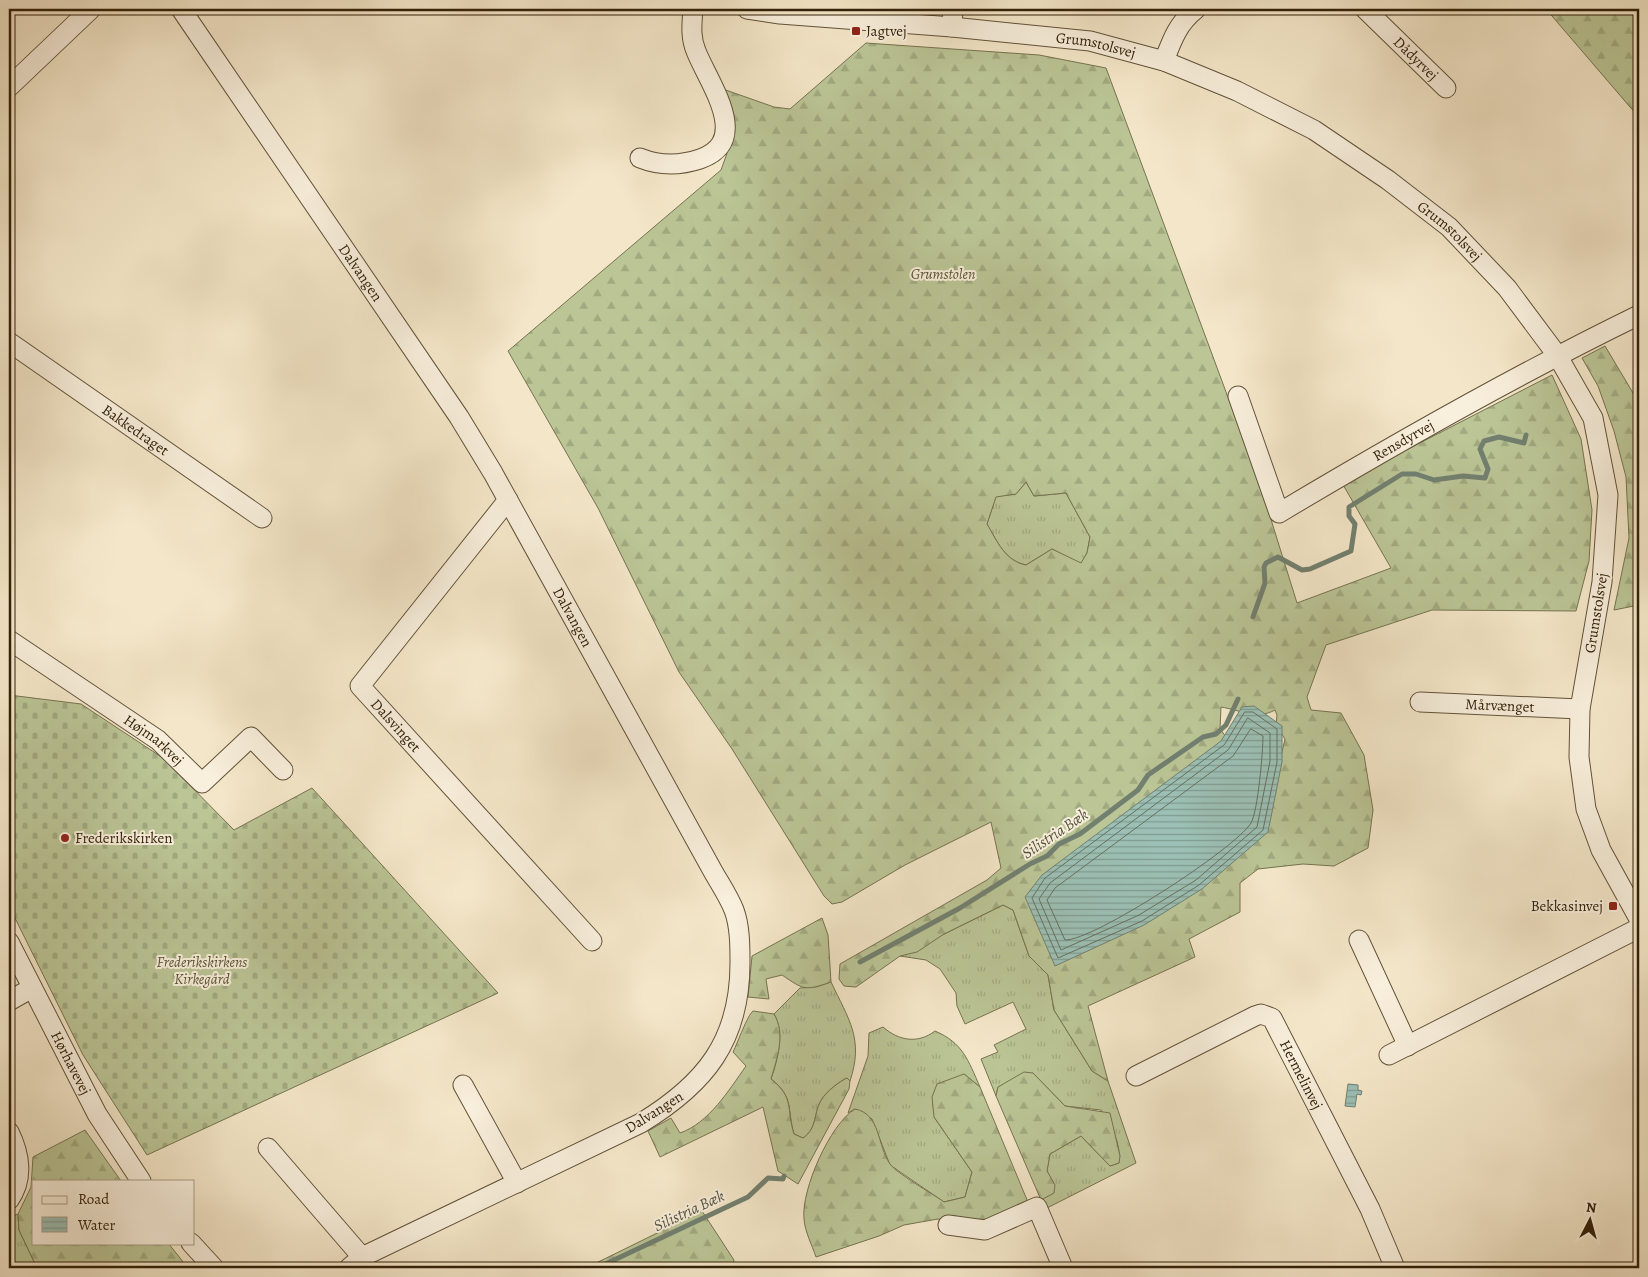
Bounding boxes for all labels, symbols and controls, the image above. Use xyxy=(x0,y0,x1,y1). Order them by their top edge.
place label: Jagtvej xyxy=(866,21,907,41)
marker: Jagtvej xyxy=(850,25,862,37)
street label: Grumstolsvej xyxy=(1055,28,1138,63)
street label: Dådyrvej xyxy=(1389,32,1443,85)
street label: Grumstolsvej xyxy=(1413,196,1486,266)
street label: Dalvangen xyxy=(334,240,387,305)
park label: Grumstolen xyxy=(911,264,975,284)
street label: Bakkedraget xyxy=(98,400,173,460)
street label: Rensdyrvej xyxy=(1369,415,1438,466)
street label: Grumstolsvej xyxy=(1580,571,1612,655)
street label: Dalvangen xyxy=(548,584,597,651)
street label: Dalsvinget xyxy=(366,694,425,756)
street label: Mårvænget xyxy=(1465,694,1535,717)
street label: Højmarkvej xyxy=(120,710,188,770)
water label: Silistria Bæk xyxy=(1017,804,1093,864)
place label: Frederikskirken xyxy=(75,828,172,848)
marker: Frederikskirken xyxy=(59,832,71,844)
place label: Bekkasinvej xyxy=(1531,896,1603,916)
marker: Bekkasinvej xyxy=(1607,900,1619,912)
park label: Frederikskirkens Kirkegård xyxy=(157,952,247,989)
street label: Hørhavevej xyxy=(46,1028,96,1098)
street label: Hermelinvej xyxy=(1275,1037,1327,1113)
street label: Dalvangen xyxy=(621,1086,687,1138)
legend xyxy=(32,1180,195,1244)
water label: Silistria Bæk xyxy=(650,1185,728,1237)
text: Road xyxy=(78,1189,110,1209)
north arrow xyxy=(1566,1194,1616,1244)
text: N xyxy=(1585,1198,1597,1218)
text: Water xyxy=(77,1215,115,1235)

